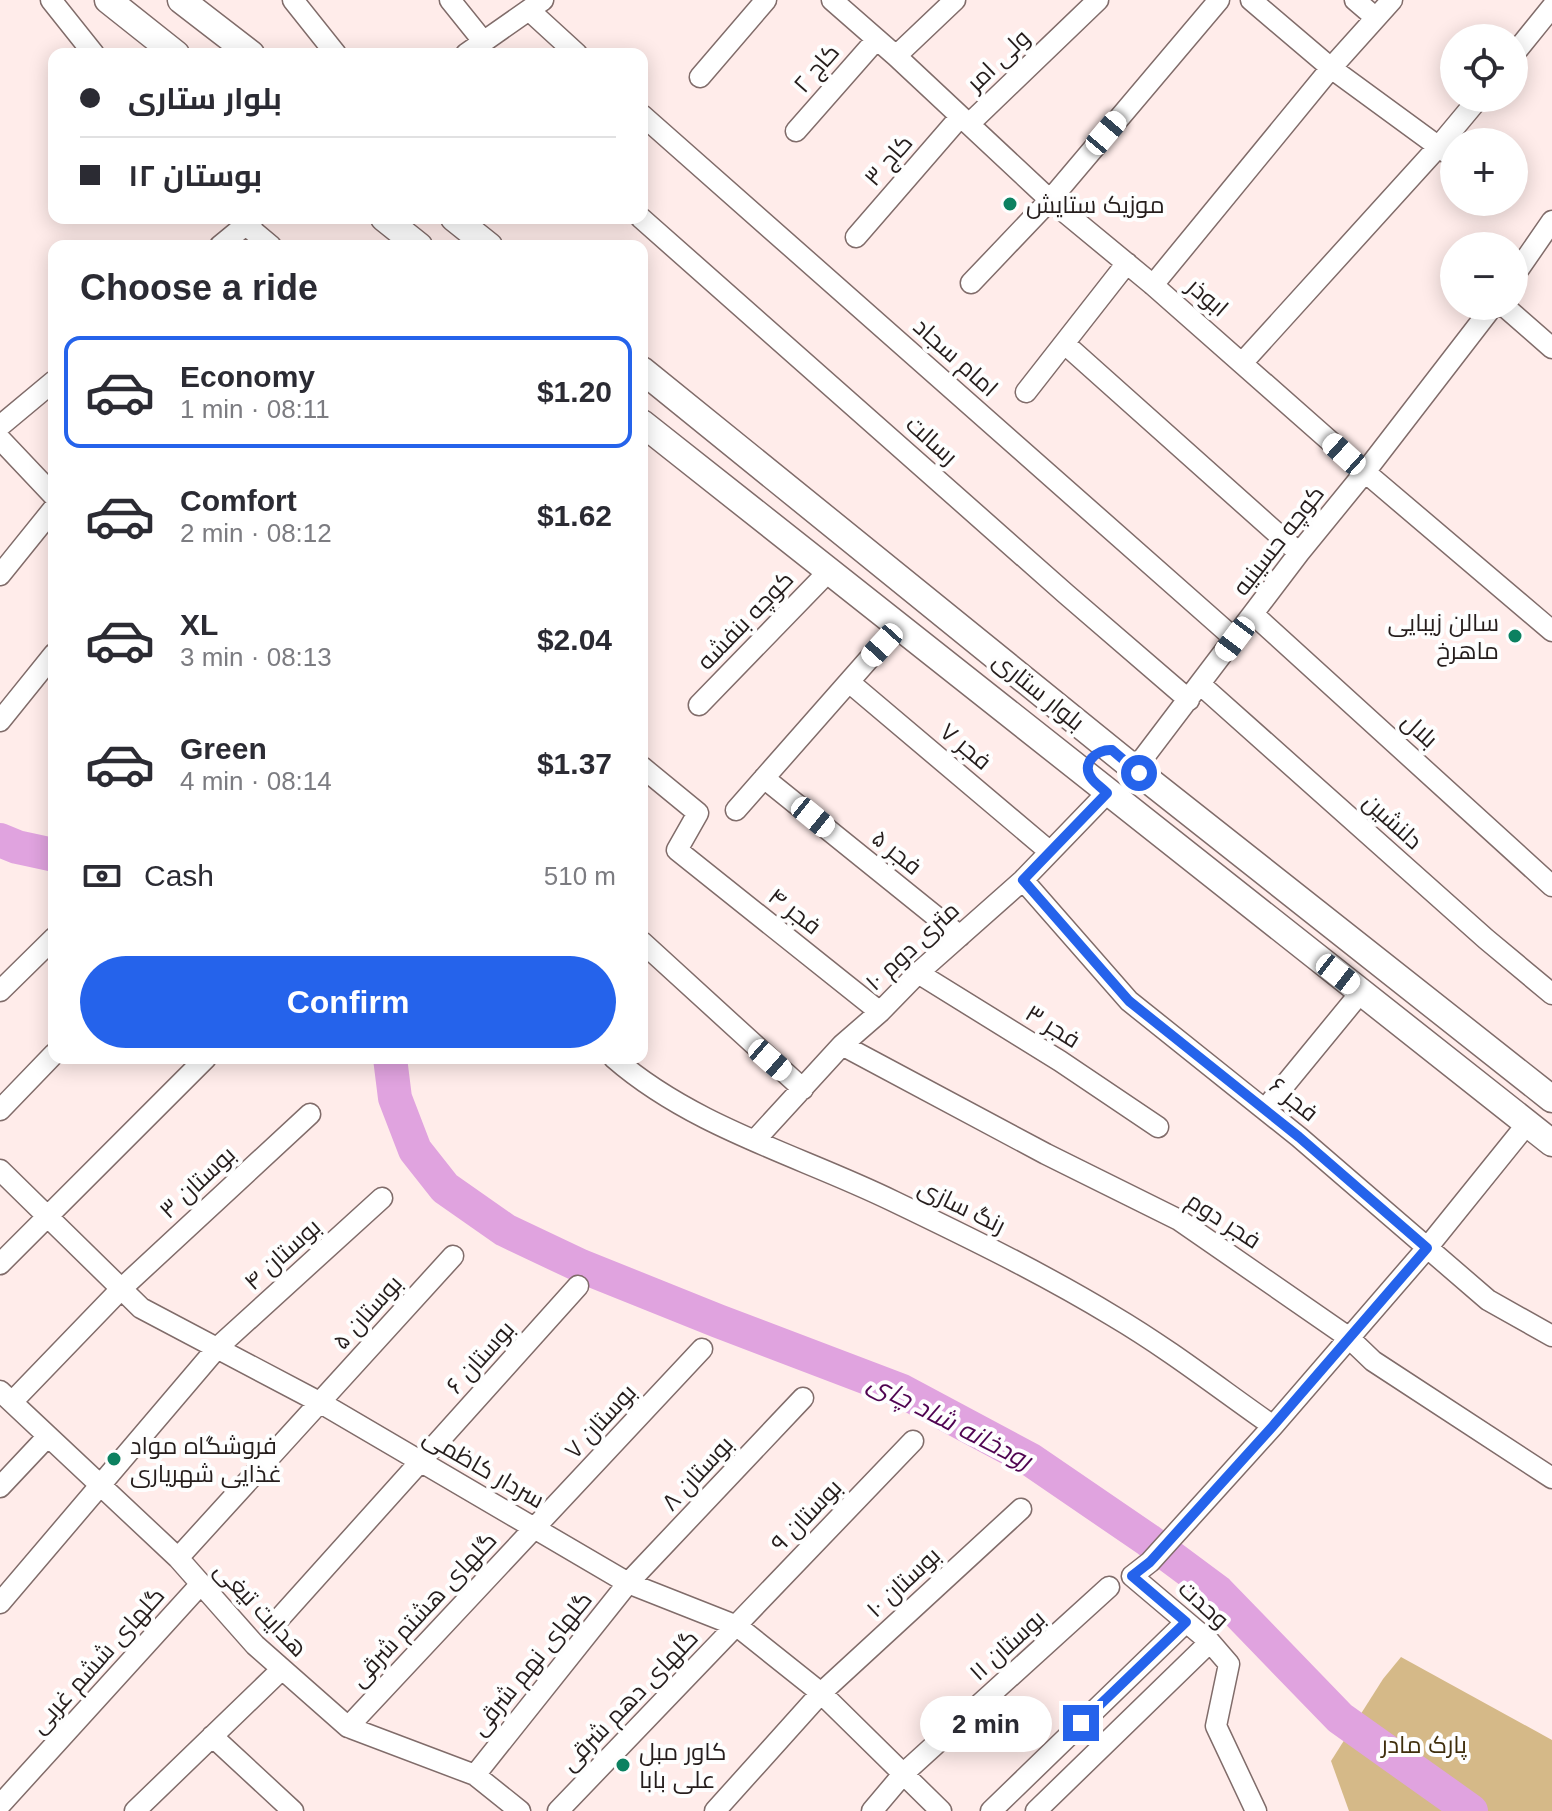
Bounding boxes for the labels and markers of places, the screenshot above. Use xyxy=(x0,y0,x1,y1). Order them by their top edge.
place label: موزیک ستایش xyxy=(1026,191,1165,219)
marker: موزیک ستایش xyxy=(1001,195,1019,213)
place label: سالن زیبایی ماهرخ xyxy=(1388,609,1499,667)
marker: سالن زیبایی ماهرخ xyxy=(1506,627,1524,645)
place label: فروشگاه مواد غذایی شهریاری xyxy=(130,1432,282,1488)
marker: فروشگاه مواد غذایی شهریاری xyxy=(105,1450,123,1468)
place label: کاور مبل علی بابا xyxy=(639,1738,726,1794)
marker: کاور مبل علی بابا xyxy=(614,1756,632,1774)

